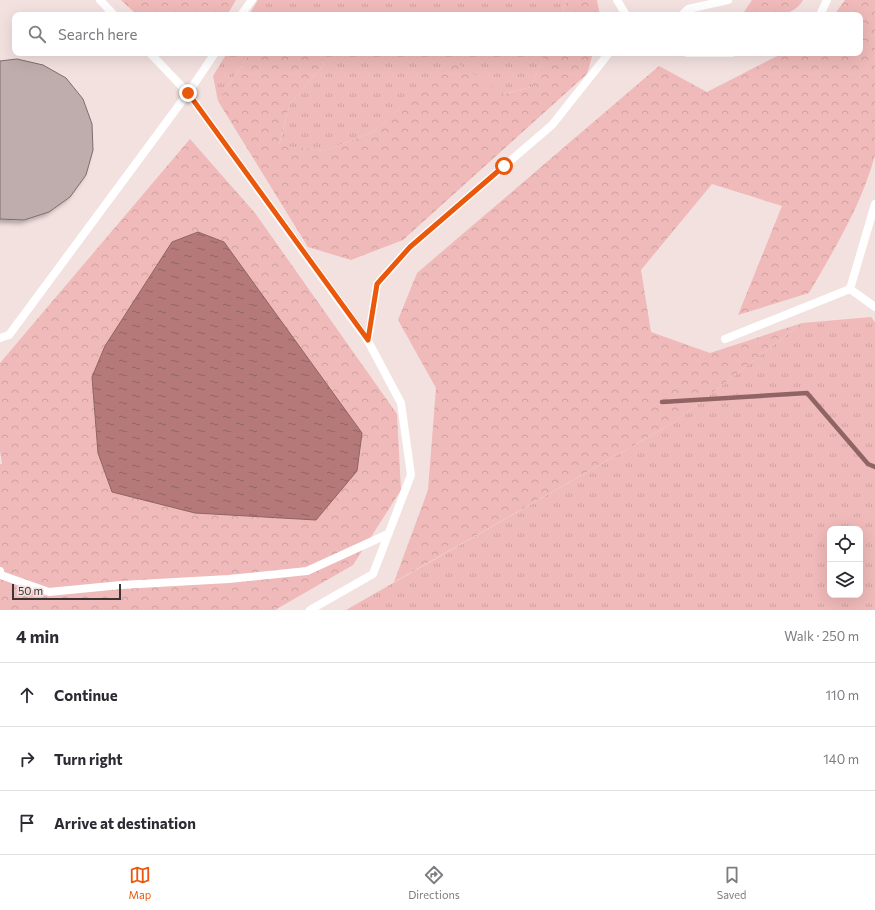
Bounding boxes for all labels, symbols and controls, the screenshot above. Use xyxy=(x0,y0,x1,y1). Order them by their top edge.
search box xyxy=(12,12,863,56)
icon: search xyxy=(26,23,48,45)
text: Search here xyxy=(58,25,137,43)
route end xyxy=(179,84,197,102)
route start xyxy=(495,157,513,175)
map controls xyxy=(827,526,863,598)
button: locate xyxy=(827,526,863,562)
button: layers xyxy=(827,562,863,598)
scale bar xyxy=(12,582,121,601)
text: 50 m xyxy=(18,584,43,597)
text: 4 min xyxy=(16,626,59,647)
text: Walk · 250 m xyxy=(784,628,859,644)
icon: ahead xyxy=(16,684,38,706)
text: Continue xyxy=(54,686,118,704)
text: 110 m xyxy=(826,687,859,703)
icon: right xyxy=(16,748,38,770)
text: Turn right xyxy=(54,750,123,768)
text: 140 m xyxy=(823,751,859,767)
icon: arrive xyxy=(16,812,38,834)
text: Arrive at destination xyxy=(54,814,196,832)
tab: Map xyxy=(129,864,151,901)
tab: Directions xyxy=(408,864,460,901)
tab: Saved xyxy=(717,864,746,901)

